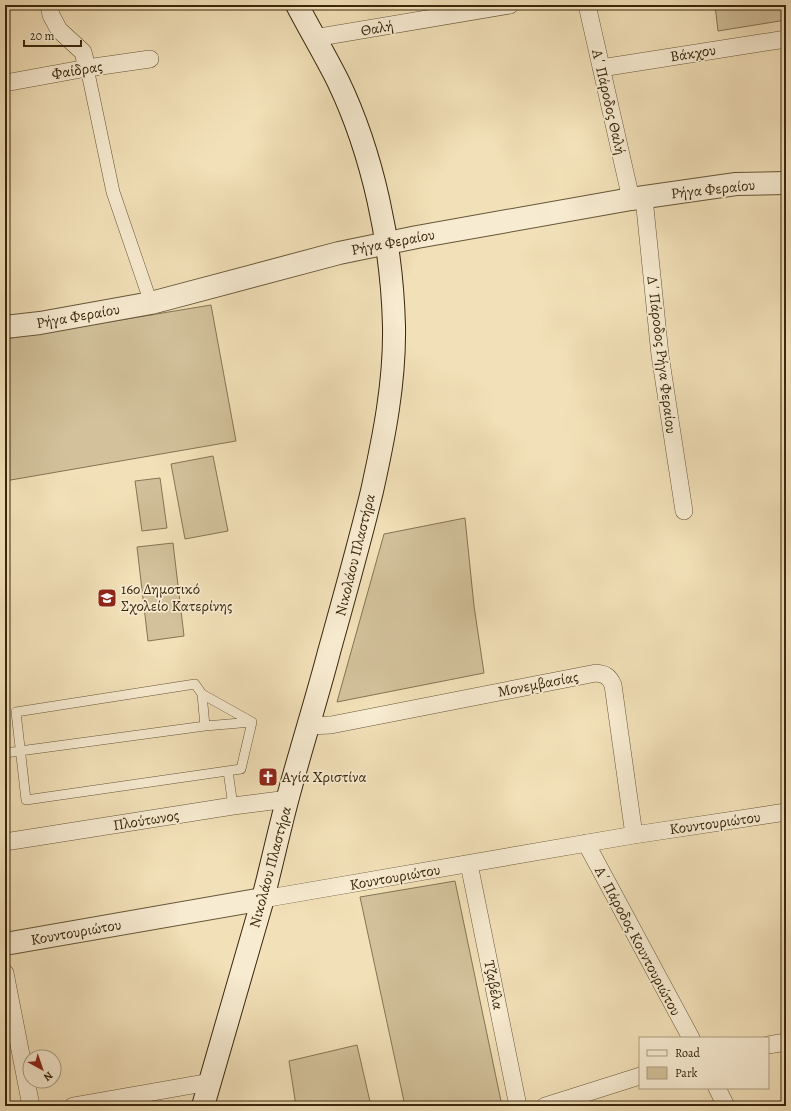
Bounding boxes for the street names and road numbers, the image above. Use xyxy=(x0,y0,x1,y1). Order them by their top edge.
street label: Θαλή xyxy=(359,15,395,41)
street label: Βάκχου xyxy=(669,39,718,66)
street label: Α΄ Πάροδος Θαλή xyxy=(587,46,631,157)
street label: Φαίδρας xyxy=(50,56,104,84)
street label: Ρήγα Φεραίου xyxy=(670,175,756,203)
street label: Ρήγα Φεραίου xyxy=(349,224,437,260)
street label: Δ΄ Πάροδος Ρήγα Φεραίου xyxy=(642,275,682,435)
street label: Ρήγα Φεραίου xyxy=(35,299,122,333)
street label: Νικολάου Πλαστήρα xyxy=(330,492,380,618)
street label: Μονεμβασίας xyxy=(496,666,580,702)
street label: Νικολάου Πλαστήρα xyxy=(244,804,296,930)
street label: Πλούτωνος xyxy=(112,805,180,835)
street label: Κουντουριώτου xyxy=(668,807,762,839)
street label: Κουντουριώτου xyxy=(348,859,442,895)
street label: Α΄ Πάροδος Κουντουριώτου xyxy=(590,862,686,1019)
street label: Κουντουριώτου xyxy=(29,914,123,950)
street label: Τζαβέλα xyxy=(479,959,509,1011)

